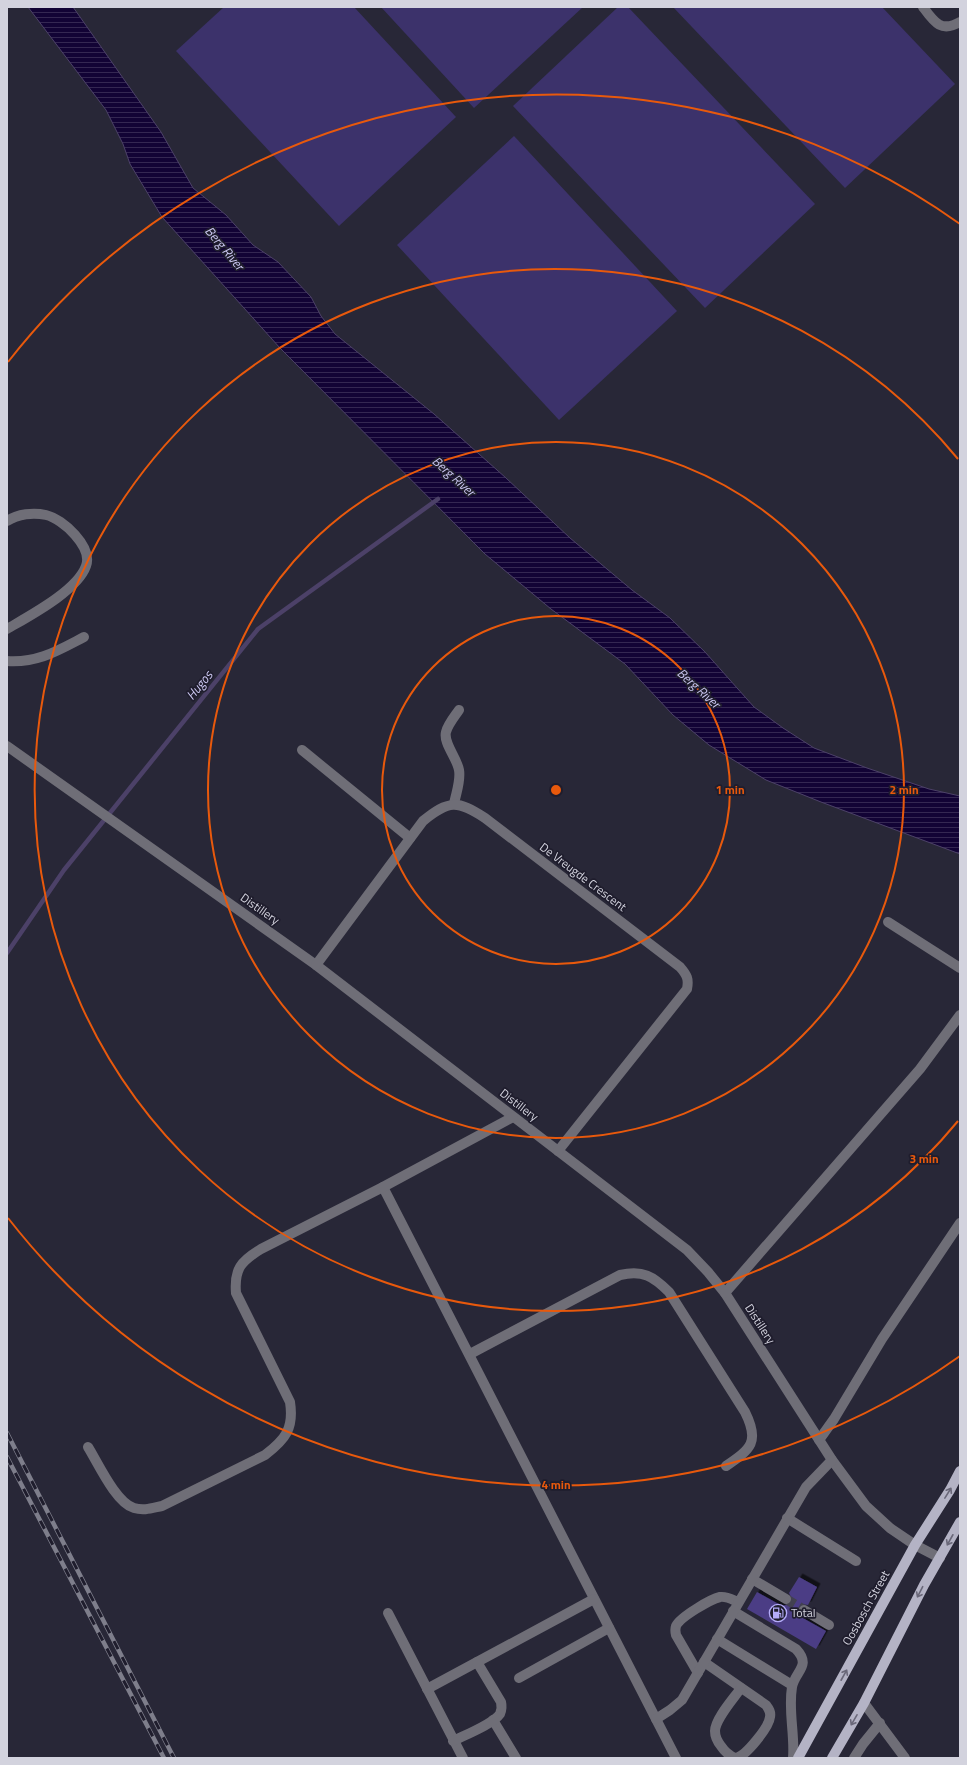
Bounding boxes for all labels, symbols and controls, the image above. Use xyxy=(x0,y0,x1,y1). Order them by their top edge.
water label: Berg River xyxy=(201,222,251,276)
water label: Berg River xyxy=(428,451,482,502)
water label: Berg River xyxy=(673,663,727,714)
water label: Hugos xyxy=(181,665,218,704)
text: 1 min xyxy=(715,780,745,799)
text: 2 min xyxy=(889,780,919,799)
centre of rings xyxy=(549,783,563,797)
street label: De Vreugde Crescent xyxy=(536,837,631,916)
street label: Distillery xyxy=(237,888,284,929)
street label: Distillery xyxy=(496,1084,543,1126)
text: 3 min xyxy=(909,1149,939,1168)
street label: Distillery xyxy=(740,1300,781,1348)
text: 4 min xyxy=(541,1475,571,1494)
one-way arrow xyxy=(944,1488,952,1499)
one-way arrow xyxy=(945,1534,953,1546)
street label: Oosbosch Street xyxy=(837,1566,894,1649)
one-way arrow xyxy=(916,1586,923,1598)
fuel station icon: Total xyxy=(768,1603,788,1623)
place label: Total xyxy=(791,1603,816,1622)
one-way arrow xyxy=(841,1669,849,1681)
one-way arrow xyxy=(850,1714,858,1726)

